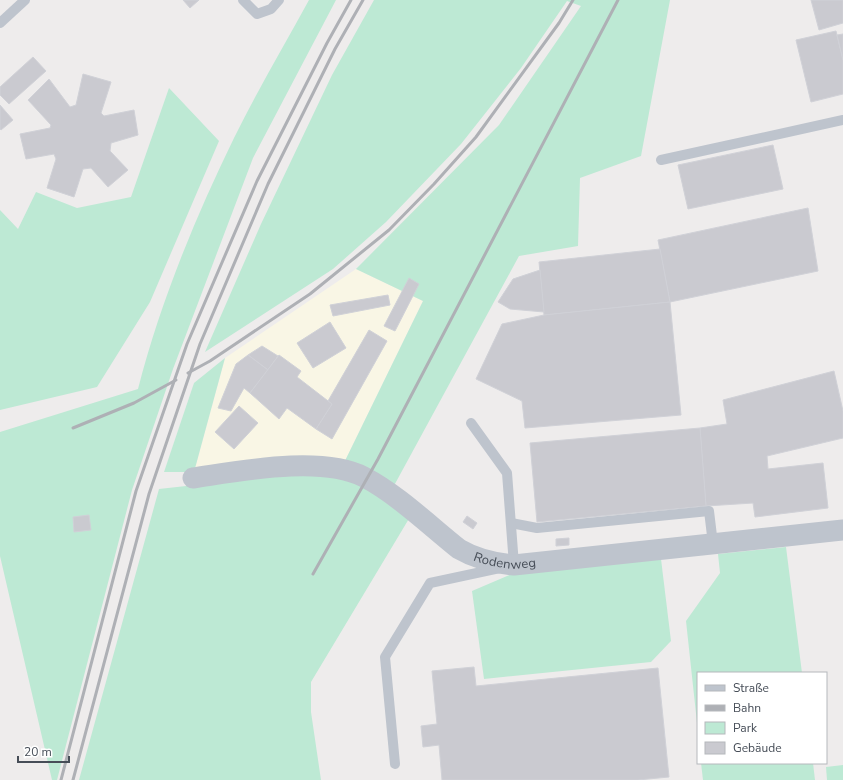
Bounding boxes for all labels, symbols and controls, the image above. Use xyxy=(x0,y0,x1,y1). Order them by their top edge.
street label: Rodenweg xyxy=(471,548,537,574)
legend xyxy=(697,672,827,764)
text: Straße xyxy=(733,680,769,696)
text: Bahn xyxy=(733,700,761,716)
text: Park xyxy=(733,720,758,736)
scale bar xyxy=(18,738,69,764)
text: Gebäude xyxy=(733,740,782,756)
text: 20 m xyxy=(24,744,52,760)

